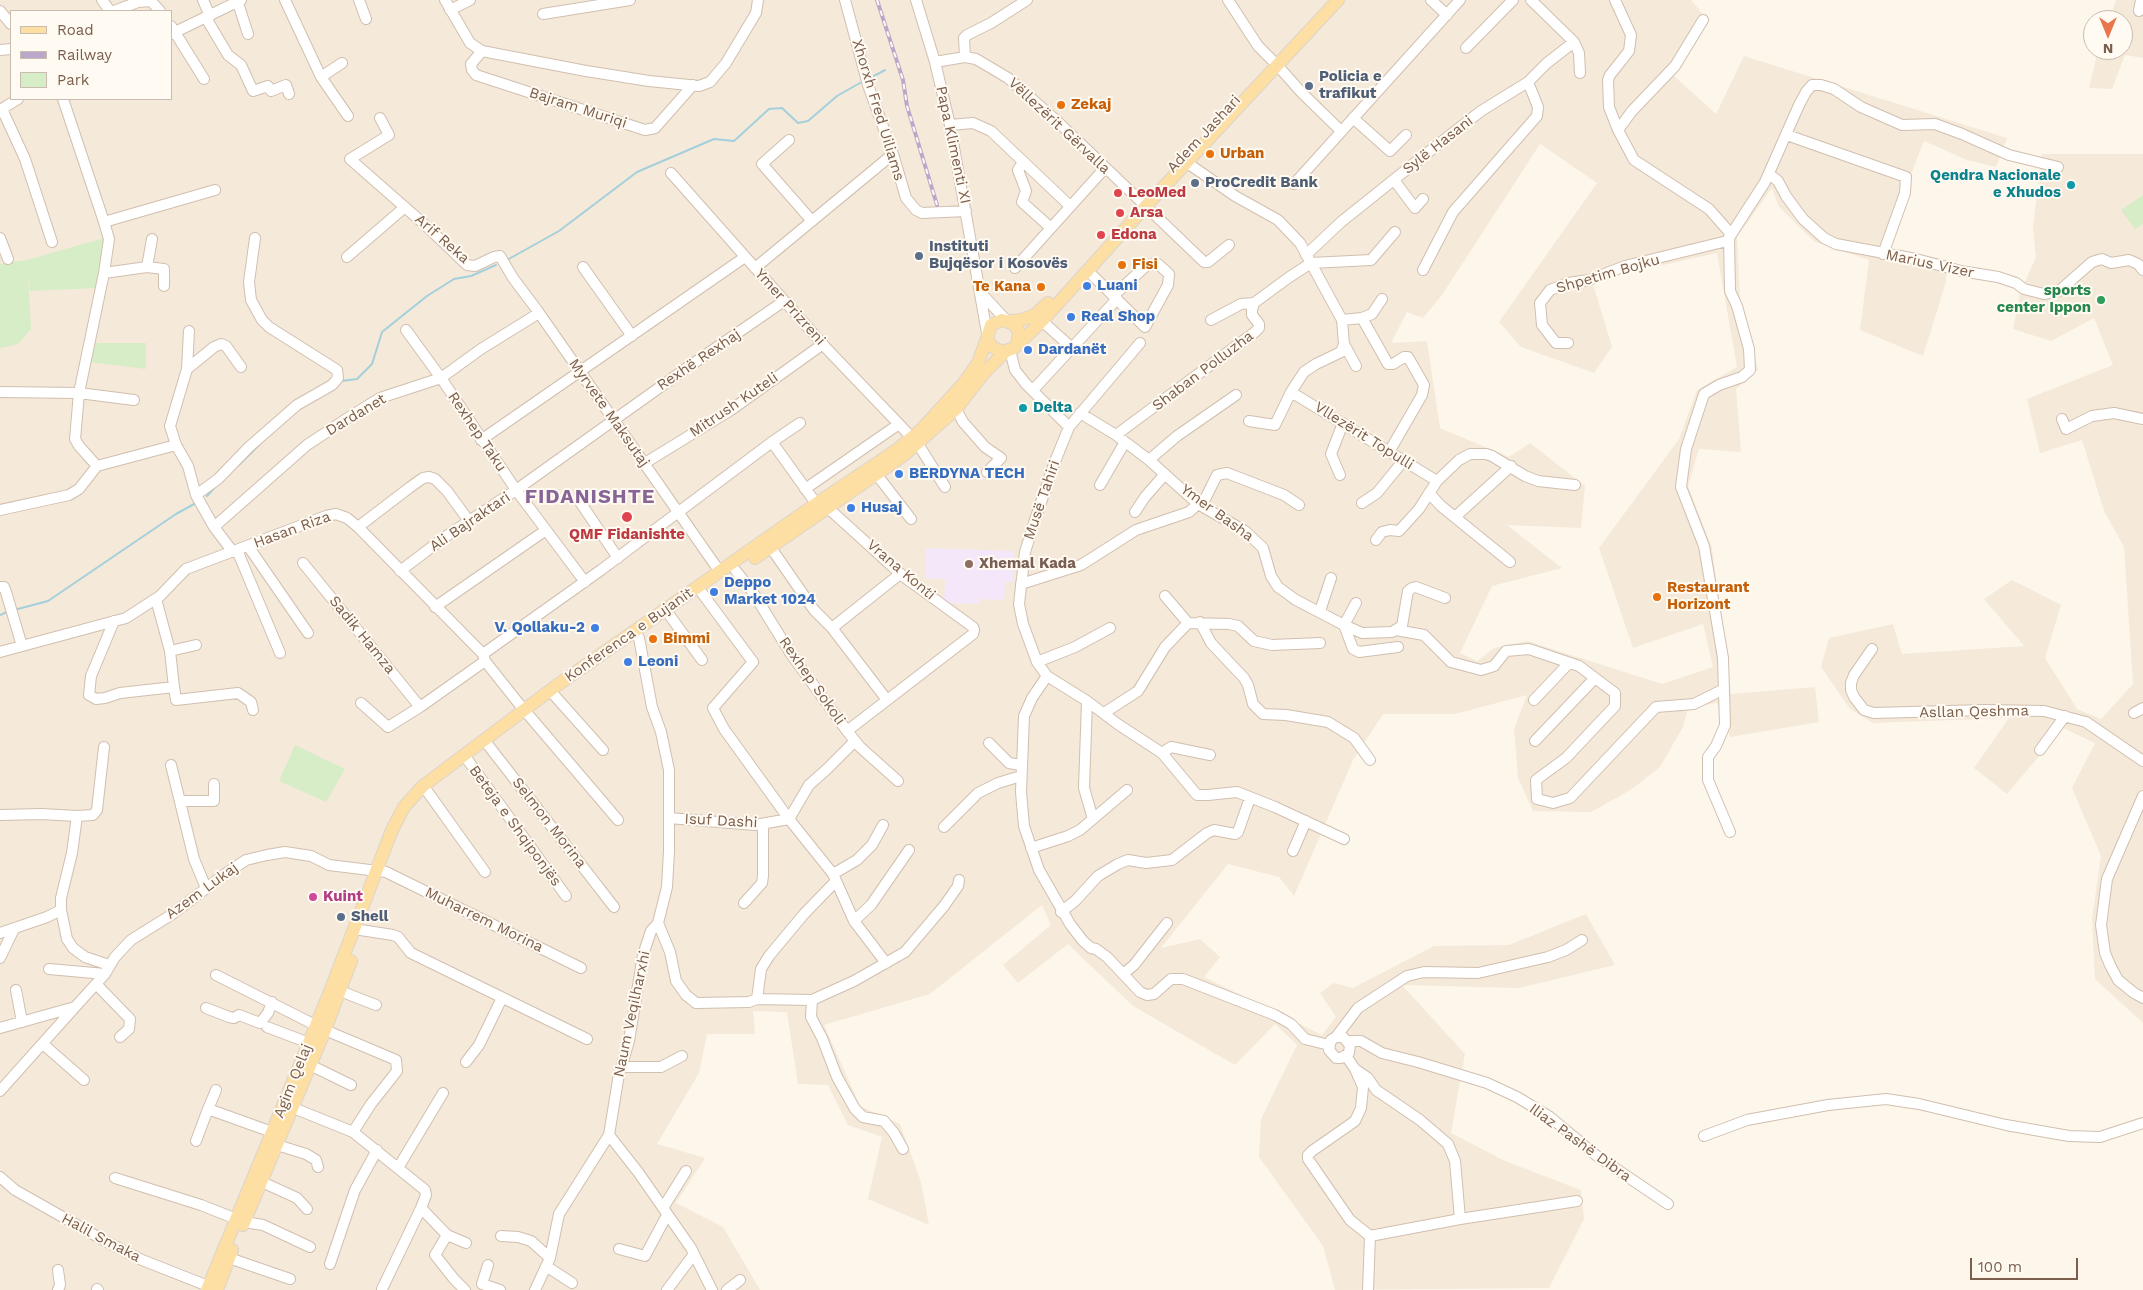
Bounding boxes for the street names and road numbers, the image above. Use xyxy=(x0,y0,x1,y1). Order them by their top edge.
street label: Xhorxh Fred Uiliams xyxy=(848,37,908,183)
street label: Vëllezërit Gërvalla xyxy=(1004,74,1114,178)
street label: Bajram Muriqi xyxy=(527,84,629,132)
street label: Papa Klimenti XI xyxy=(932,84,974,206)
street label: Adem Jashari xyxy=(1163,91,1245,177)
street label: Sylë Hasani xyxy=(1399,112,1477,178)
street label: Arif Reka xyxy=(411,210,473,268)
street label: Marius Vizer xyxy=(1884,246,1976,282)
street label: Shpetim Bojku xyxy=(1554,251,1662,297)
street label: Ymer Prizreni xyxy=(751,265,829,349)
street label: Rexhë Rexhaj xyxy=(654,325,744,395)
street label: Shaban Polluzha xyxy=(1149,327,1257,415)
street label: Myrvete Maksutaj xyxy=(565,355,653,471)
street label: Mitrush Kuteli xyxy=(686,369,782,441)
street label: Rexhep Taku xyxy=(444,389,510,475)
street label: Dardanet xyxy=(323,390,389,440)
street label: Vllezërit Topulli xyxy=(1311,398,1417,474)
street label: Musë Tahiri xyxy=(1020,458,1064,542)
street label: Ymer Basha xyxy=(1177,480,1257,546)
street label: Ali Bajraktari xyxy=(426,488,514,556)
street label: Hasan Riza xyxy=(251,508,333,552)
street label: Vrana Konti xyxy=(863,536,939,604)
street label: Konferenca e Bujanit xyxy=(561,584,697,686)
street label: Sadik Hamza xyxy=(325,592,399,678)
street label: Rexhep Sokoli xyxy=(775,634,849,728)
street label: Asllan Qeshma xyxy=(1919,702,2029,722)
street label: Beteja e Shqiponjës xyxy=(465,762,565,890)
street label: Selmon Morina xyxy=(508,774,590,872)
street label: Isuf Dashi xyxy=(684,810,758,832)
street label: Azem Lukaj xyxy=(162,859,242,923)
street label: Muharrem Morina xyxy=(422,884,546,956)
street label: Naum Veqilharxhi xyxy=(610,949,654,1079)
street label: Agim Qelaj xyxy=(270,1041,316,1121)
street label: Iliaz Pashë Dibra xyxy=(1525,1100,1635,1186)
street label: Halil Smaka xyxy=(58,1210,144,1266)

